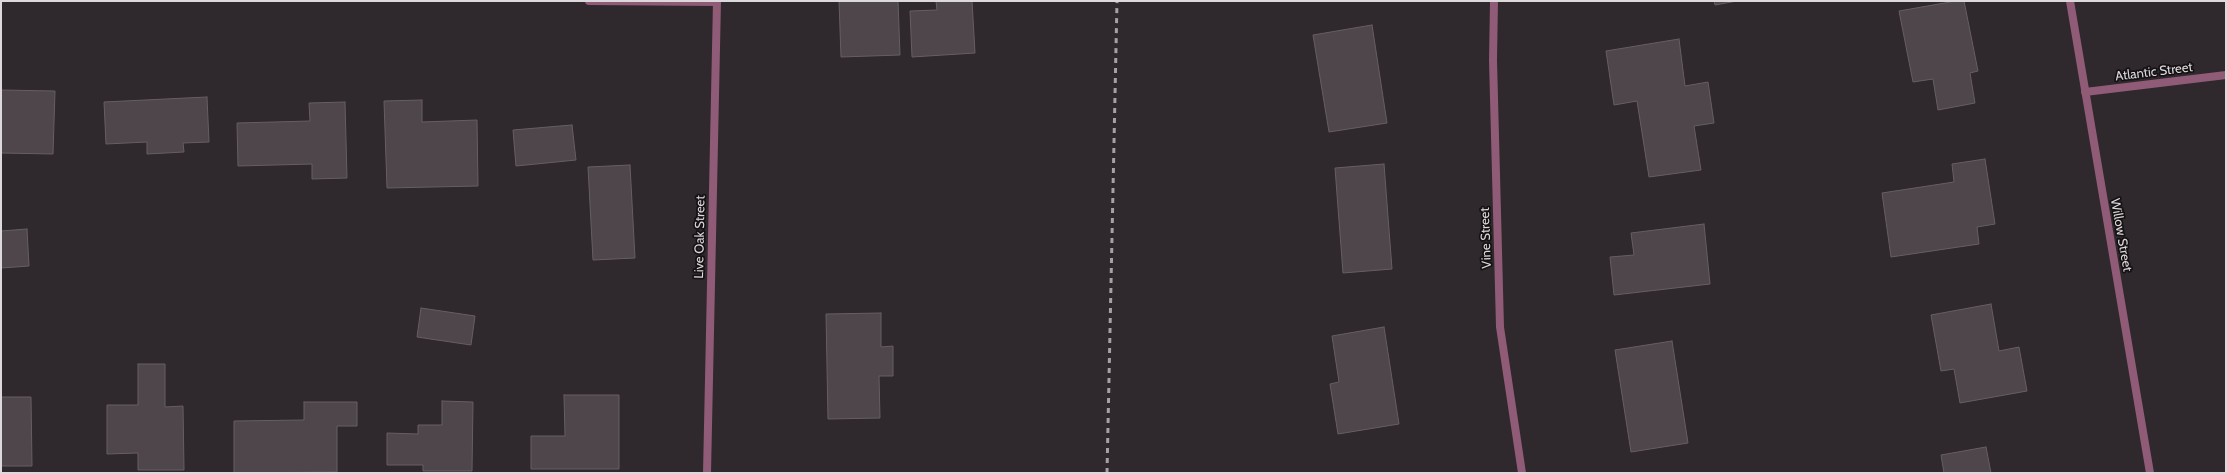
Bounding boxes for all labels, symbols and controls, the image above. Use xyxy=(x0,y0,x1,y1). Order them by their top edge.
street label: Atlantic Street xyxy=(2114,60,2194,84)
street label: Live Oak Street xyxy=(691,195,709,279)
street label: Willow Street xyxy=(2107,197,2135,273)
street label: Vine Street xyxy=(1477,207,1495,269)

